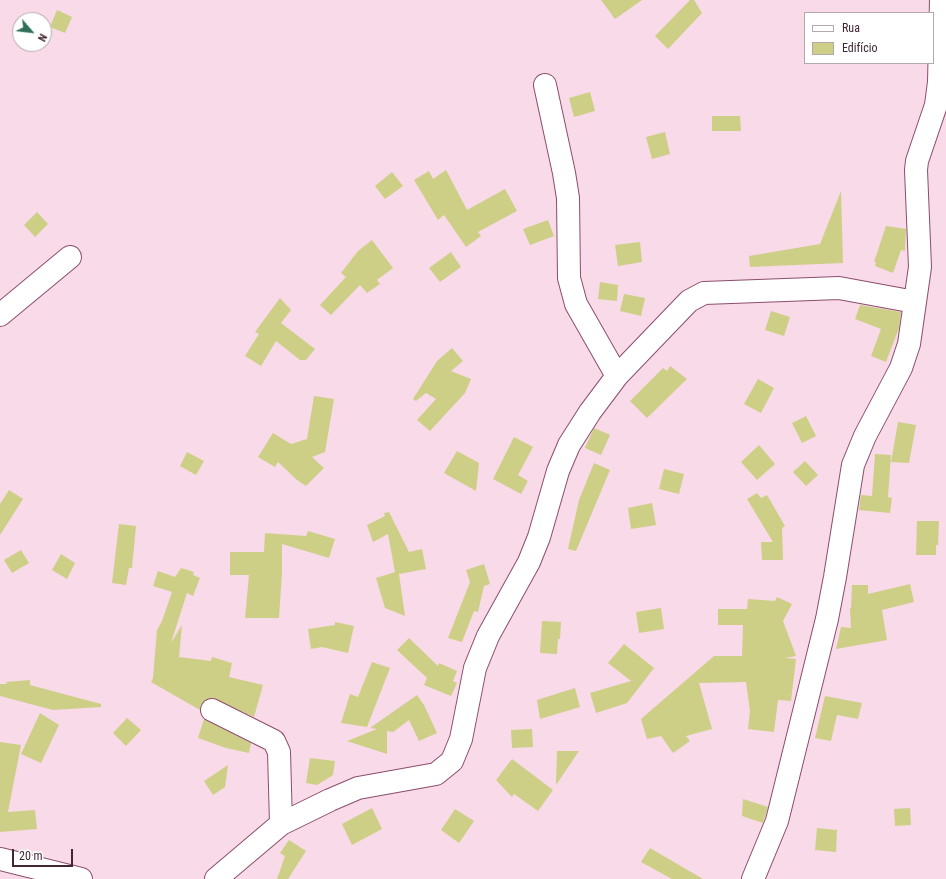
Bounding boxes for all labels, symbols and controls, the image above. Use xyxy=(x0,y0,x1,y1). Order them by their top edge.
north arrow xyxy=(12,12,52,52)
legend xyxy=(804,12,934,64)
text: Rua xyxy=(842,21,860,35)
text: N xyxy=(35,31,49,43)
text: Edifício xyxy=(842,41,878,55)
scale bar xyxy=(14,841,75,867)
text: 20 m xyxy=(19,849,43,863)

